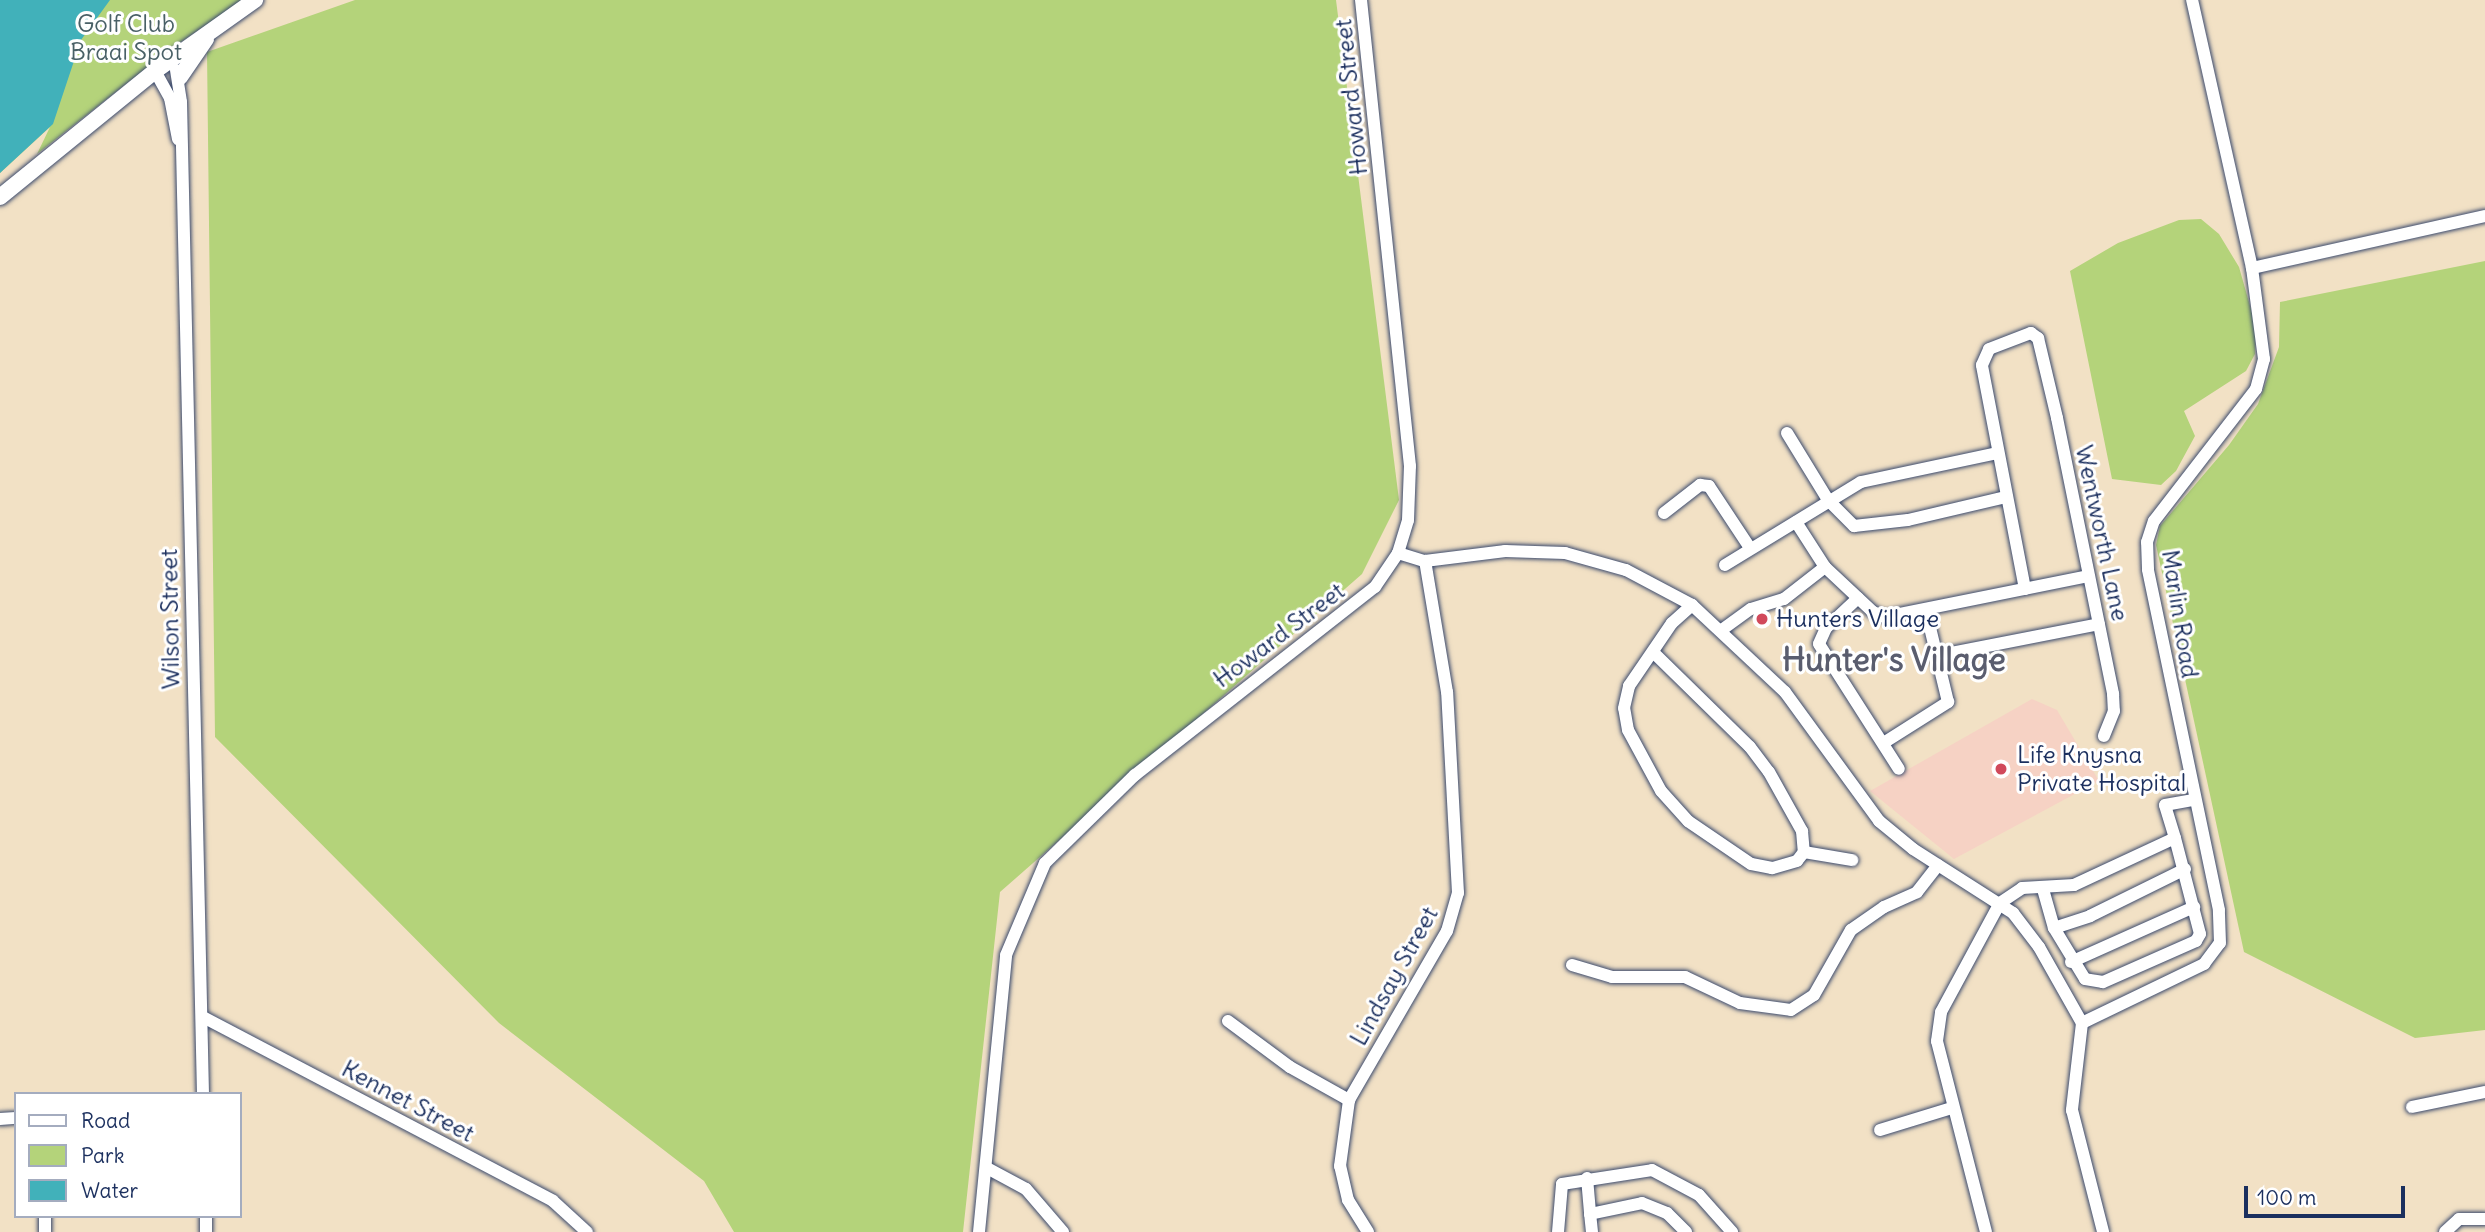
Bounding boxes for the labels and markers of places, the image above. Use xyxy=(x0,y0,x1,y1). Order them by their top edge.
place label: Hunters Village xyxy=(1776,605,1939,633)
marker: Hunters Village xyxy=(1754,611,1770,627)
place label: Life Knysna Private Hospital xyxy=(2017,741,2186,797)
marker: Life Knysna Private Hospital xyxy=(1991,759,2011,779)

